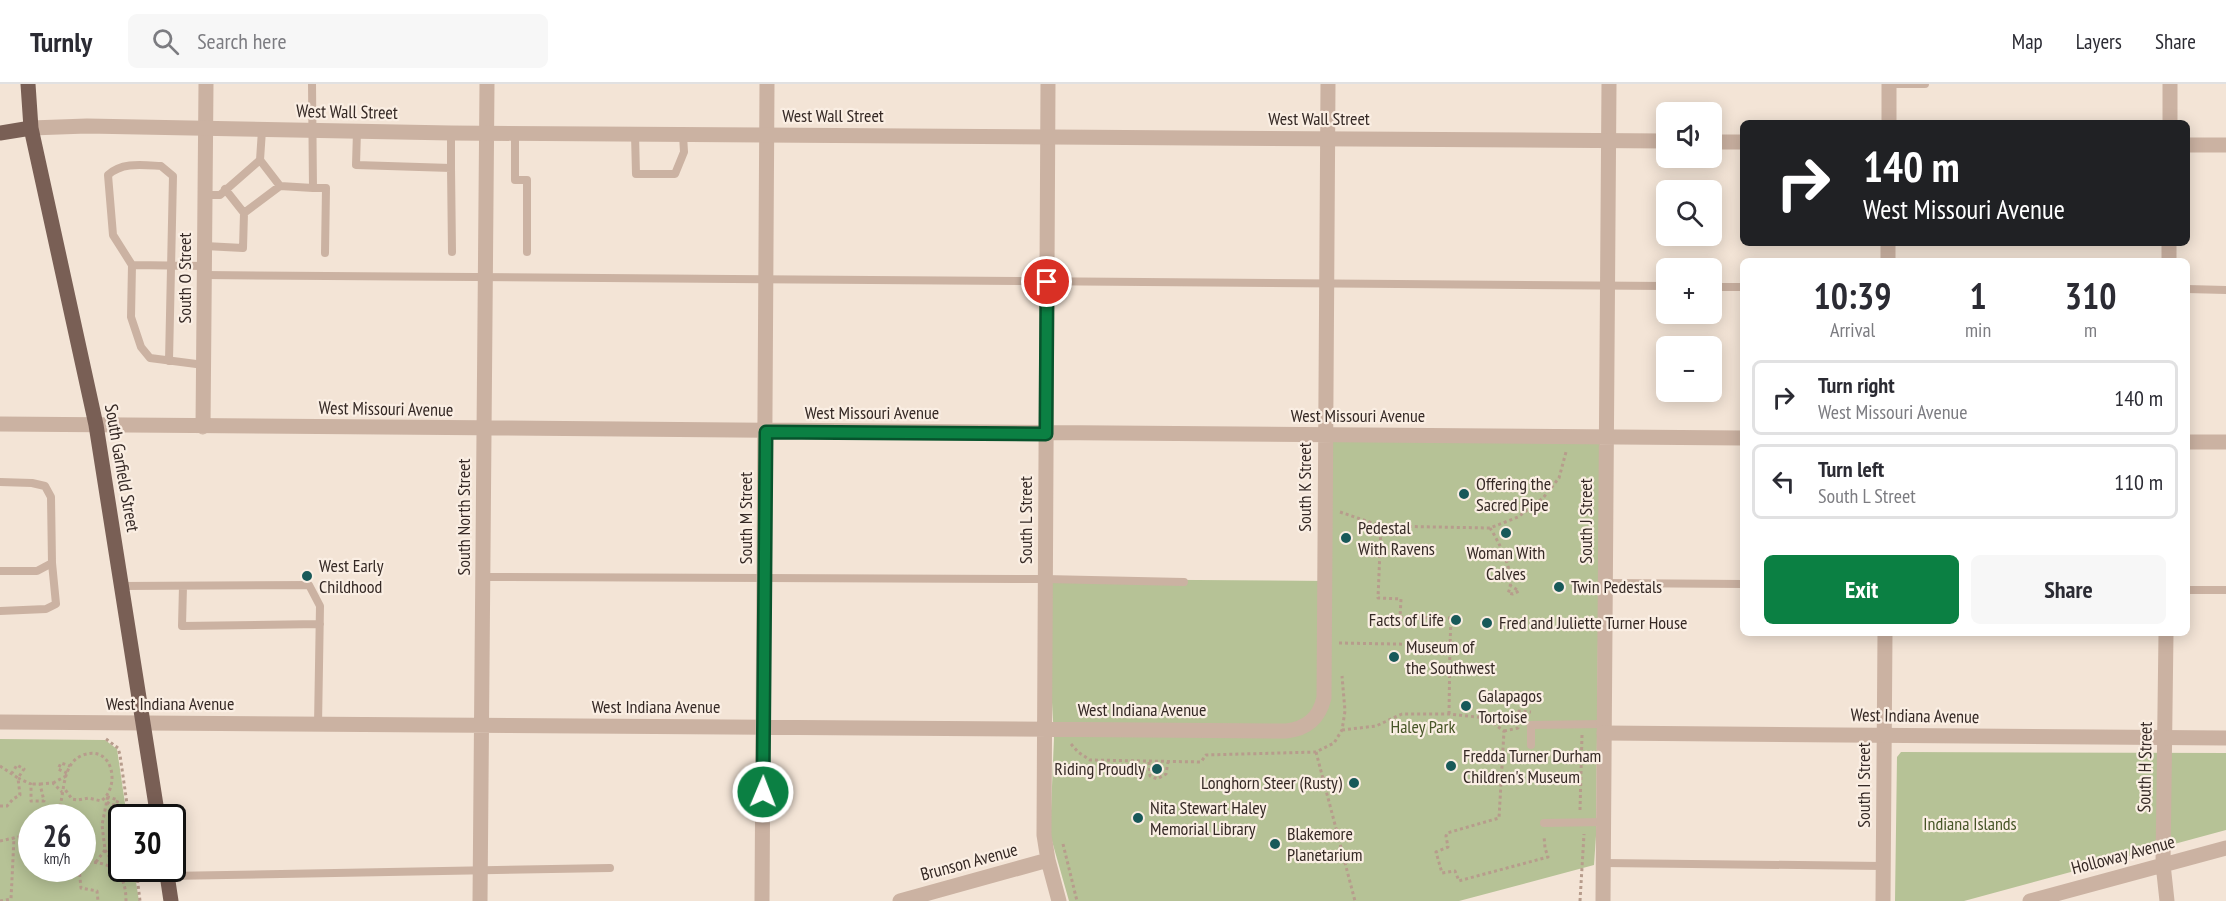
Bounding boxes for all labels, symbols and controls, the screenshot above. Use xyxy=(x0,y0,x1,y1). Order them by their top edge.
search box xyxy=(128,14,548,68)
text: Turnly xyxy=(30,23,92,60)
icon: search xyxy=(149,25,182,58)
text: Search here xyxy=(197,27,287,55)
text: Map xyxy=(2012,28,2043,55)
text: Layers xyxy=(2076,28,2122,55)
text: Share xyxy=(2155,28,2196,55)
street label: West Wall Street xyxy=(296,99,398,124)
map controls xyxy=(1656,102,1722,402)
button: sound xyxy=(1656,102,1722,168)
street label: West Wall Street xyxy=(782,104,884,127)
street label: West Wall Street xyxy=(1268,107,1370,130)
text: 140 m xyxy=(1863,139,1960,194)
icon: right xyxy=(1764,144,1842,222)
button: search xyxy=(1656,180,1722,246)
text: West Missouri Avenue xyxy=(1863,192,2065,226)
street label: South O Street xyxy=(173,232,196,323)
pin xyxy=(1021,256,1072,307)
button: + xyxy=(1656,258,1722,324)
icon: arrive xyxy=(1030,265,1063,298)
text: 10:39 xyxy=(1814,272,1891,319)
text: 1 xyxy=(1969,272,1987,319)
text: 310 xyxy=(2065,272,2116,319)
text: Arrival xyxy=(1830,317,1875,343)
text: min xyxy=(1965,317,1991,343)
text: m xyxy=(2084,317,2097,343)
button: − xyxy=(1656,336,1722,402)
text: Turn right xyxy=(1818,371,1895,399)
icon: right xyxy=(1767,381,1800,414)
text: 140 m xyxy=(2114,384,2163,412)
street label: West Missouri Avenue xyxy=(319,396,453,421)
text: West Missouri Avenue xyxy=(1818,399,1968,425)
street label: West Missouri Avenue xyxy=(805,401,939,424)
street label: South Garfield Street xyxy=(100,402,145,534)
street label: West Missouri Avenue xyxy=(1291,404,1425,427)
street label: South K Street xyxy=(1293,442,1316,532)
text: Turn left xyxy=(1818,455,1884,483)
street label: South North Street xyxy=(452,459,475,575)
icon: left xyxy=(1767,465,1800,498)
text: 110 m xyxy=(2114,468,2163,496)
street label: South M Street xyxy=(734,472,757,564)
place label: Offering the Sacred Pipe xyxy=(1476,472,1551,516)
street label: South L Street xyxy=(1014,476,1037,564)
street label: South J Street xyxy=(1574,478,1597,564)
text: South L Street xyxy=(1818,483,1916,509)
marker: Offering the Sacred Pipe xyxy=(1457,487,1471,501)
place label: Pedestal With Ravens xyxy=(1358,516,1435,560)
marker: Woman With Calves xyxy=(1499,526,1513,540)
marker: Pedestal With Ravens xyxy=(1339,531,1353,545)
place label: Woman With Calves xyxy=(1467,541,1545,585)
place label: West Early Childhood xyxy=(319,554,384,598)
button: Exit xyxy=(1764,555,1959,624)
button: Share xyxy=(1971,555,2166,624)
marker: West Early Childhood xyxy=(300,569,314,583)
place label: Twin Pedestals xyxy=(1571,575,1662,598)
marker: Twin Pedestals xyxy=(1552,580,1566,594)
place label: Facts of Life xyxy=(1369,608,1444,631)
place label: Fred and Juliette Turner House xyxy=(1499,611,1687,634)
marker: Facts of Life xyxy=(1449,613,1463,627)
marker: Fred and Juliette Turner House xyxy=(1480,616,1494,630)
place label: Museum of the Southwest xyxy=(1406,635,1495,679)
marker: Museum of the Southwest xyxy=(1387,650,1401,664)
place label: Galapagos Tortoise xyxy=(1478,684,1542,728)
street label: West Indiana Avenue xyxy=(106,692,234,715)
street label: West Indiana Avenue xyxy=(592,695,720,718)
street label: West Indiana Avenue xyxy=(1078,698,1206,721)
marker: Galapagos Tortoise xyxy=(1459,699,1473,713)
street label: West Indiana Avenue xyxy=(1850,703,1980,728)
park label: Haley Park xyxy=(1391,715,1456,738)
street label: South H Street xyxy=(2132,721,2157,813)
street label: South I Street xyxy=(1852,742,1875,828)
place label: Fredda Turner Durham Children's Museum xyxy=(1463,744,1601,788)
place label: Riding Proudly xyxy=(1054,757,1145,780)
marker: Fredda Turner Durham Children's Museum xyxy=(1444,759,1458,773)
position arrow xyxy=(731,760,795,824)
marker: Riding Proudly xyxy=(1150,762,1164,776)
place label: Longhorn Steer (Rusty) xyxy=(1201,771,1343,794)
marker: Longhorn Steer (Rusty) xyxy=(1347,776,1361,790)
place label: Nita Stewart Haley Memorial Library xyxy=(1150,796,1266,840)
speed limit sign: 30 xyxy=(108,804,186,882)
marker: Nita Stewart Haley Memorial Library xyxy=(1131,811,1145,825)
park label: Indiana Islands xyxy=(1923,812,2017,835)
text: 26 xyxy=(43,816,71,855)
place label: Blakemore Planetarium xyxy=(1287,822,1362,866)
street label: Holloway Avenue xyxy=(2069,830,2177,879)
marker: Blakemore Planetarium xyxy=(1268,837,1282,851)
street label: Brunson Avenue xyxy=(918,838,1020,886)
text: km/h xyxy=(44,849,70,868)

